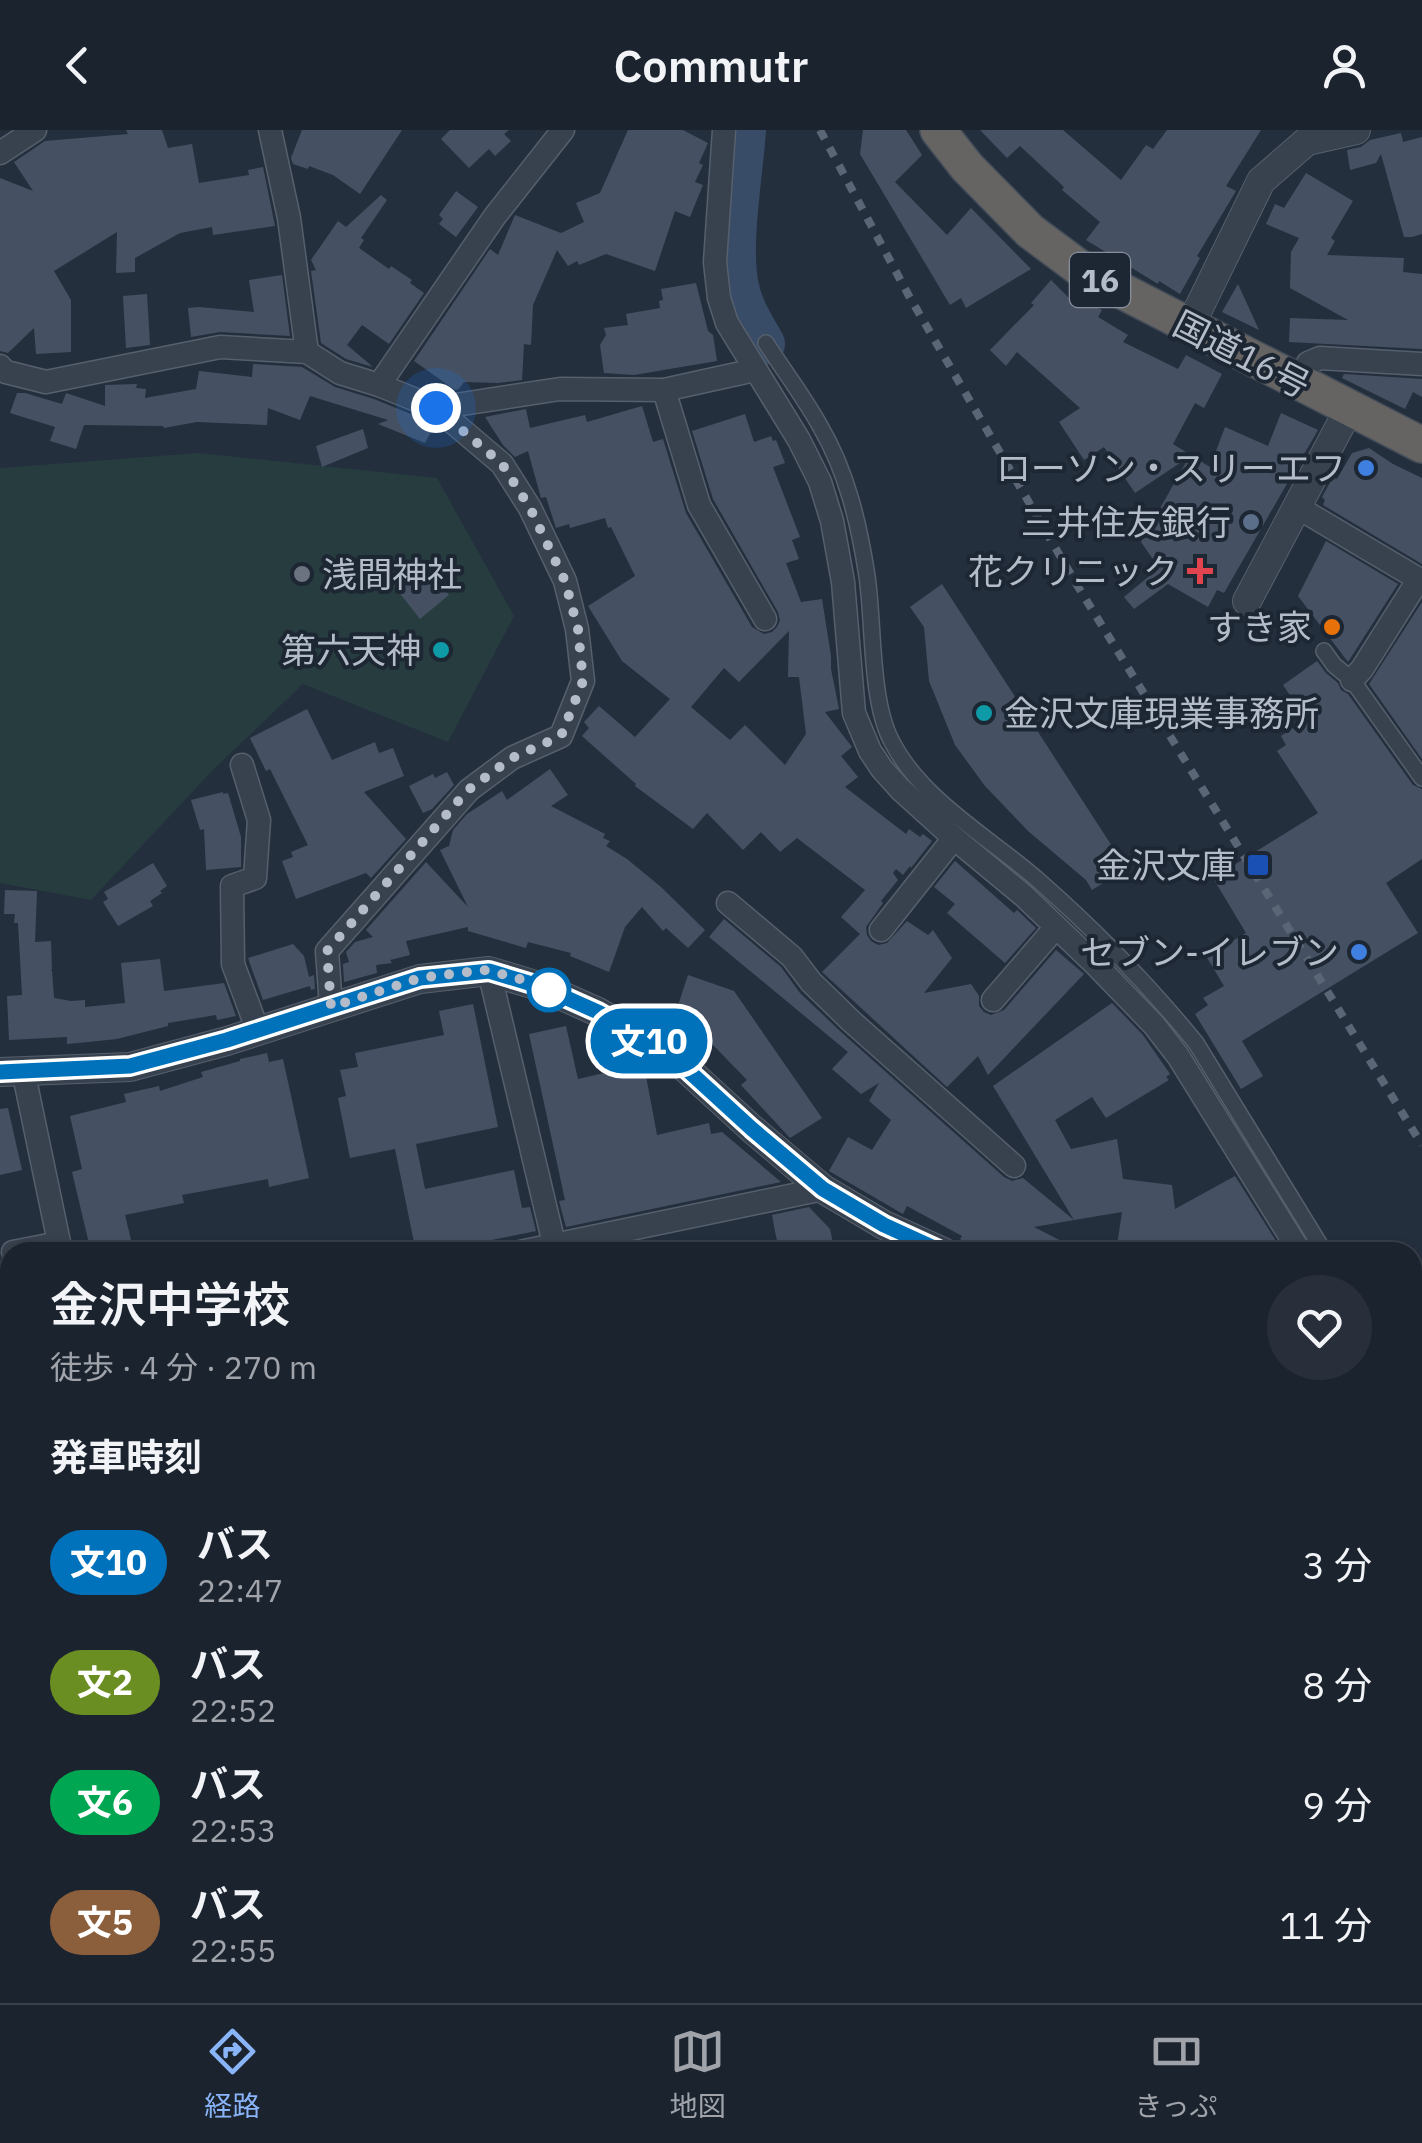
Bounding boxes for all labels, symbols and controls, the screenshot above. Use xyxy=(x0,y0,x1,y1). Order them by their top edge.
text: Commutr xyxy=(613,36,809,94)
icon: back xyxy=(50,38,105,93)
icon: person xyxy=(1317,38,1372,93)
road number: 16 xyxy=(1070,253,1130,307)
street label: 国道16号 xyxy=(1166,300,1318,408)
your location xyxy=(411,383,461,433)
place label: ローソン・スリーエフ xyxy=(996,445,1346,491)
marker: ローソン・スリーエフ xyxy=(1355,457,1377,479)
place label: 三井住友銀行 xyxy=(1021,499,1231,545)
marker: 三井住友銀行 xyxy=(1240,511,1262,533)
place label: 花クリニック xyxy=(968,548,1178,594)
place label: 浅間神社 xyxy=(322,551,462,597)
marker: 花クリニック xyxy=(1187,558,1213,584)
marker: 浅間神社 xyxy=(291,563,313,585)
place label: すき家 xyxy=(1207,604,1312,650)
marker: すき家 xyxy=(1321,616,1343,638)
place label: 第六天神 xyxy=(281,627,421,673)
marker: 第六天神 xyxy=(430,639,452,661)
place label: 金沢文庫現業事務所 xyxy=(1004,690,1319,736)
marker: 金沢文庫現業事務所 xyxy=(973,702,995,724)
place label: 金沢文庫 xyxy=(1096,842,1236,888)
marker: 金沢文庫 xyxy=(1245,852,1271,878)
place label: セブン-イレブン xyxy=(1080,929,1339,975)
marker: セブン-イレブン xyxy=(1348,941,1370,963)
unlabelled marker xyxy=(528,969,570,1011)
line badge: 文10 xyxy=(592,1008,706,1074)
text: 文10 xyxy=(610,1018,688,1064)
text: 金沢中学校 xyxy=(50,1273,290,1335)
button: heart xyxy=(1267,1275,1372,1380)
text: 徒歩 · 4 分 · 270 m xyxy=(50,1346,317,1388)
text: 発車時刻 xyxy=(50,1432,202,1481)
text: バス xyxy=(197,1519,273,1568)
text: 文10 xyxy=(70,1539,147,1585)
text: 3 分 xyxy=(1302,1540,1372,1589)
text: 22:47 xyxy=(197,1569,283,1611)
text: バス xyxy=(190,1639,266,1688)
text: 文2 xyxy=(77,1659,133,1705)
text: 8 分 xyxy=(1302,1660,1372,1709)
text: 22:52 xyxy=(190,1689,276,1731)
text: バス xyxy=(190,1759,266,1808)
text: 文6 xyxy=(77,1779,133,1825)
text: 9 分 xyxy=(1302,1780,1372,1829)
text: 22:53 xyxy=(190,1809,276,1851)
text: バス xyxy=(190,1879,266,1928)
text: 文5 xyxy=(77,1899,133,1945)
text: 11 分 xyxy=(1279,1900,1372,1949)
text: 22:55 xyxy=(190,1929,276,1971)
tab: 経路 xyxy=(205,2024,261,2124)
tab: 地図 xyxy=(670,2024,726,2124)
tab: きっぷ xyxy=(1135,2024,1217,2124)

